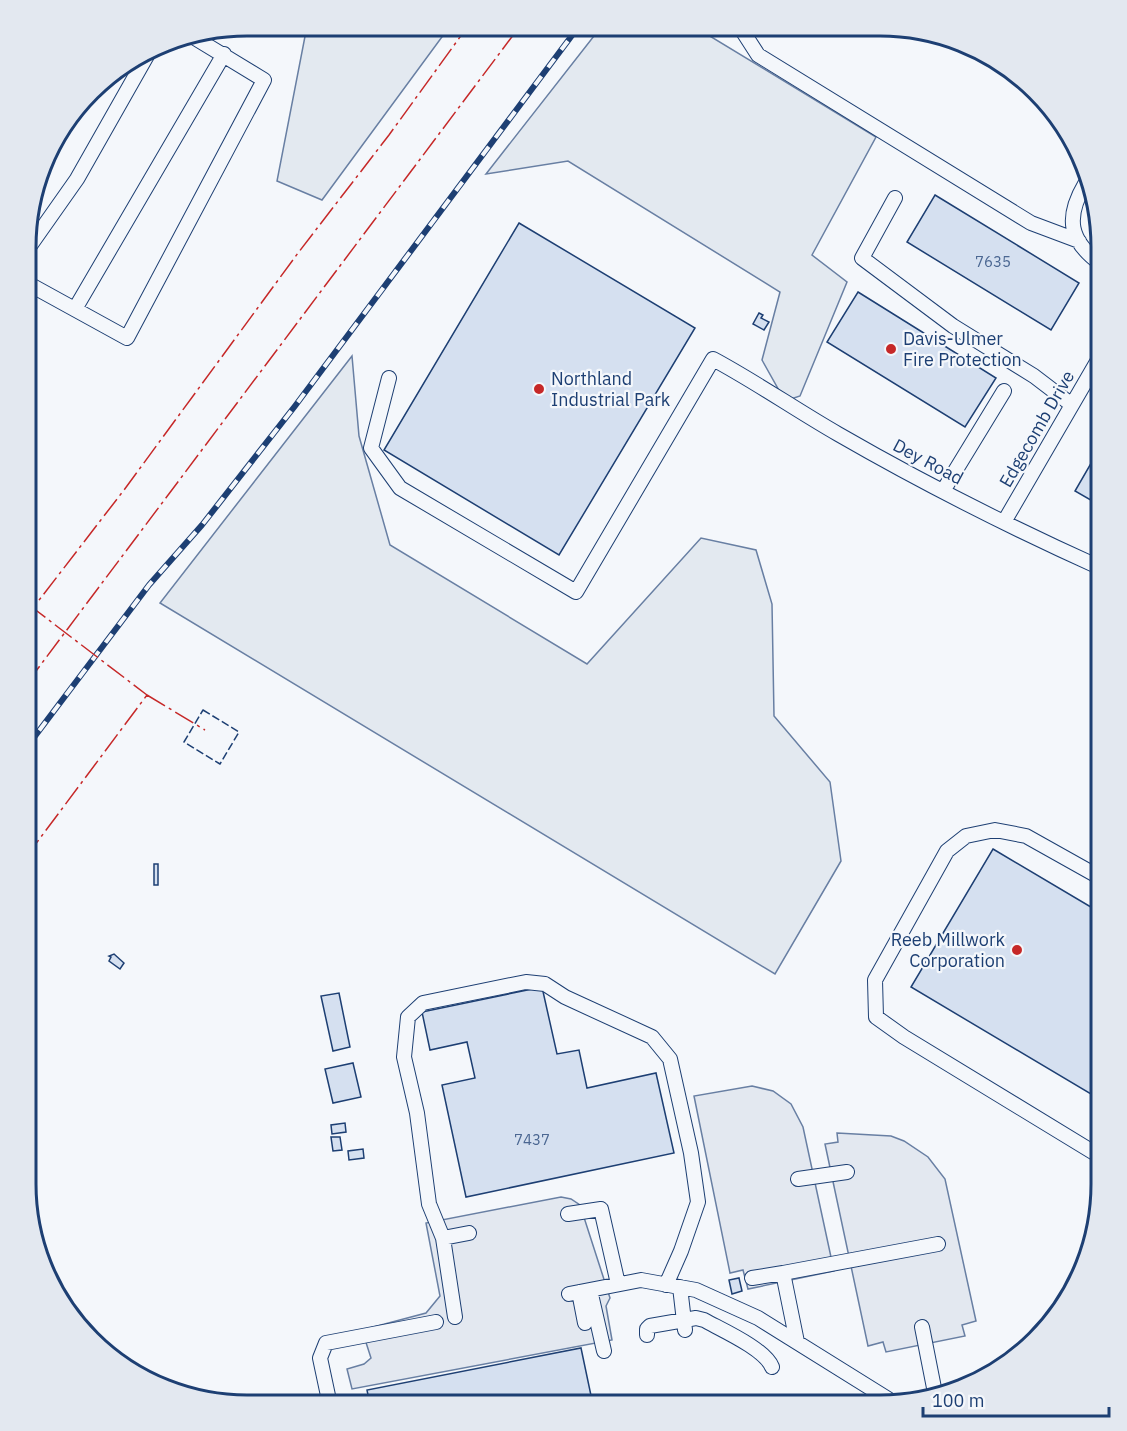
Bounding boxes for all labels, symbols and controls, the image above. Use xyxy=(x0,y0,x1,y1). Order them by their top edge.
house number: 7635 xyxy=(975,252,1011,271)
place label: Davis-Ulmer Fire Protection xyxy=(903,327,1022,371)
marker: Davis-Ulmer Fire Protection xyxy=(884,342,898,356)
street label: Edgecomb Drive xyxy=(994,366,1079,491)
place label: Northland Industrial Park xyxy=(551,367,671,411)
marker: Northland Industrial Park xyxy=(532,382,546,396)
street label: Dey Road xyxy=(889,433,967,490)
place label: Reeb Millwork Corporation xyxy=(891,928,1006,972)
marker: Reeb Millwork Corporation xyxy=(1010,943,1024,957)
house number: 7437 xyxy=(514,1130,550,1149)
scale bar xyxy=(923,1380,1109,1418)
text: 100 m xyxy=(932,1389,984,1412)

